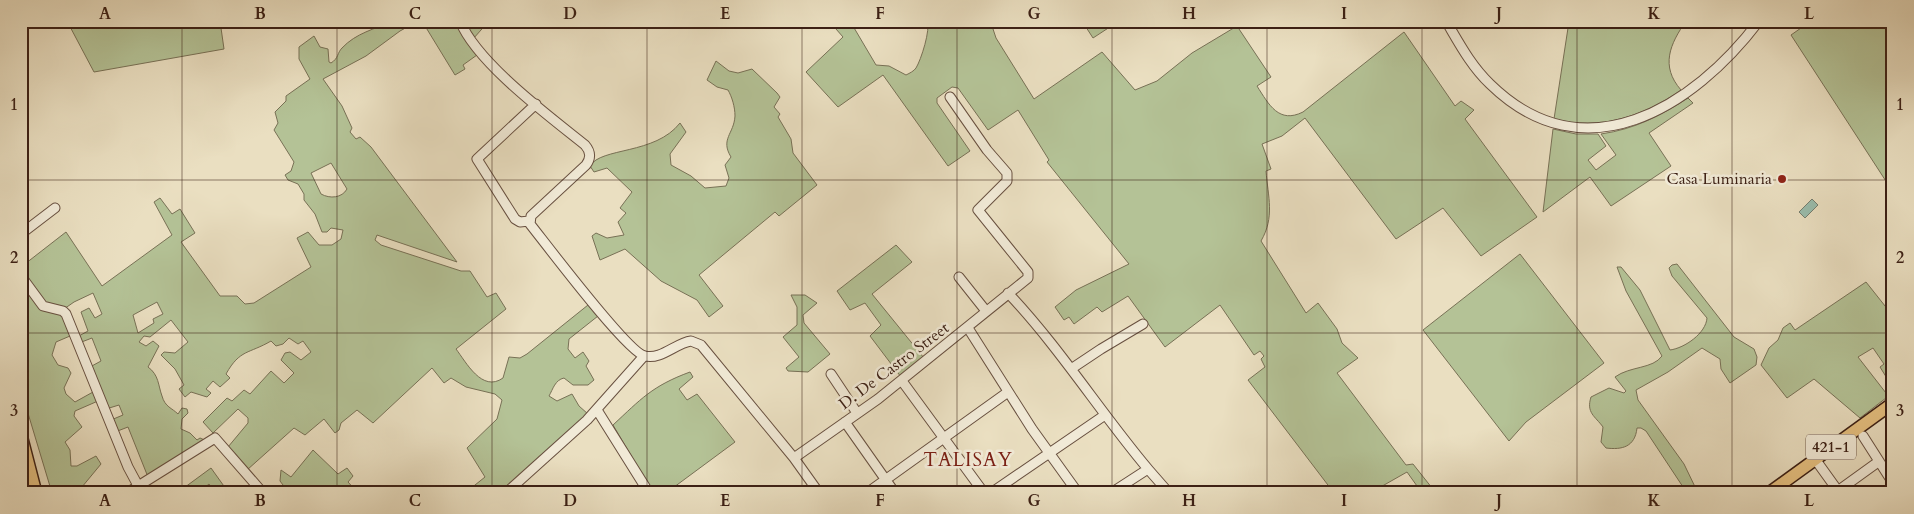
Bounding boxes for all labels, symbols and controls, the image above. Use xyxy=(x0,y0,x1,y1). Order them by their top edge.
text: A xyxy=(99,3,111,25)
text: B xyxy=(254,3,266,25)
text: C xyxy=(409,3,421,25)
text: D xyxy=(563,3,577,25)
text: E xyxy=(720,3,730,25)
text: F xyxy=(875,3,885,25)
text: G xyxy=(1027,3,1041,25)
text: H xyxy=(1182,3,1196,25)
text: I xyxy=(1341,3,1347,25)
text: J xyxy=(1494,3,1502,25)
text: K xyxy=(1648,3,1661,25)
text: L xyxy=(1804,3,1815,25)
text: 1 xyxy=(10,94,18,116)
text: 1 xyxy=(1896,94,1904,116)
place label: Casa Luminaria xyxy=(1667,168,1772,190)
marker: Casa Luminaria xyxy=(1776,173,1788,185)
text: 2 xyxy=(10,247,18,269)
text: 2 xyxy=(1896,247,1904,269)
street label: D. De Castro Street xyxy=(834,317,954,415)
text: 3 xyxy=(10,400,18,422)
text: 3 xyxy=(1896,400,1904,422)
road number: 421-1 xyxy=(1806,434,1856,460)
district label: TALISAY xyxy=(923,447,1013,473)
text: A xyxy=(99,490,111,512)
text: B xyxy=(254,490,266,512)
text: C xyxy=(409,490,421,512)
text: D xyxy=(563,490,577,512)
text: E xyxy=(720,490,730,512)
text: F xyxy=(875,490,885,512)
text: G xyxy=(1027,490,1041,512)
text: H xyxy=(1182,490,1196,512)
text: I xyxy=(1341,490,1347,512)
text: J xyxy=(1494,490,1502,512)
text: K xyxy=(1648,490,1661,512)
text: L xyxy=(1804,490,1815,512)

